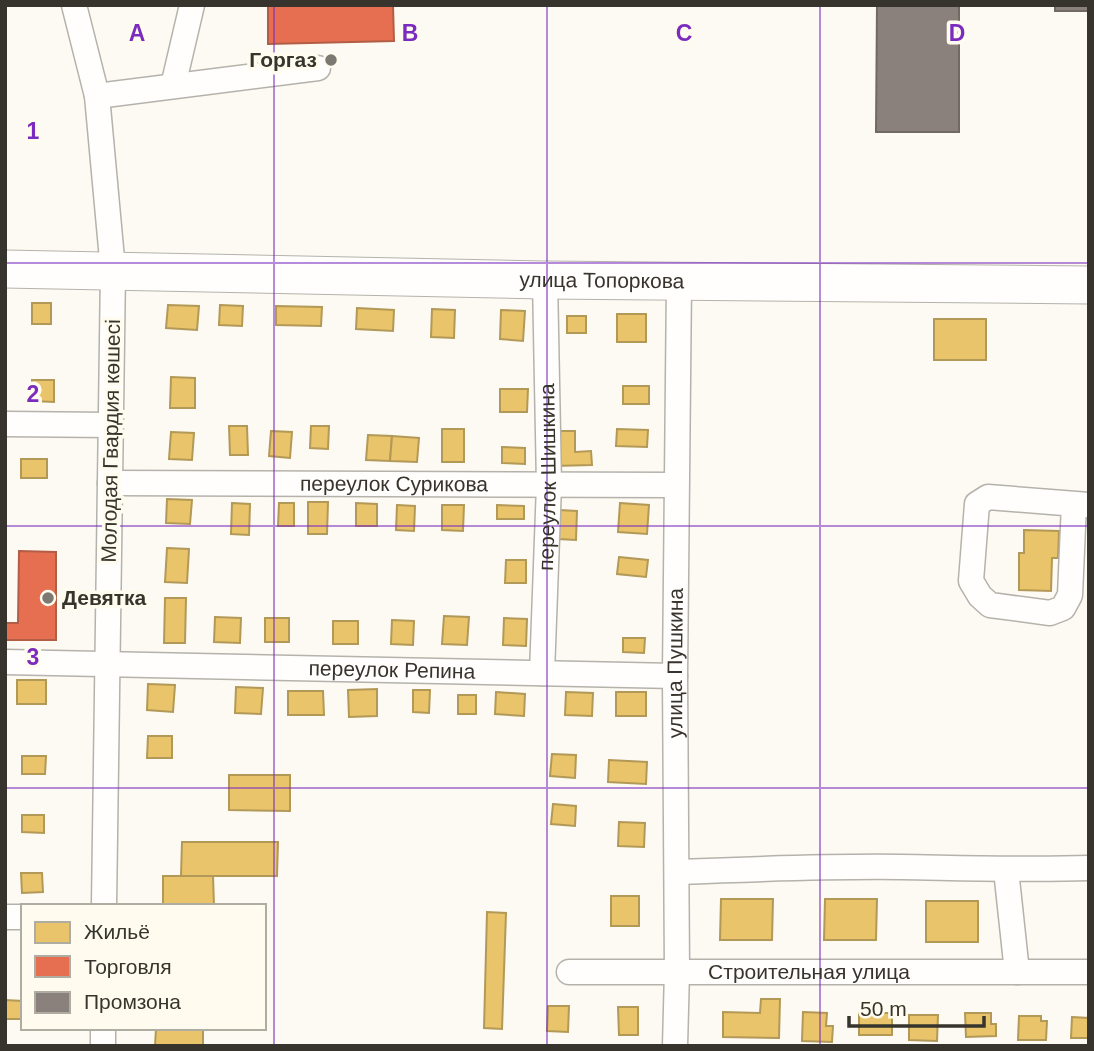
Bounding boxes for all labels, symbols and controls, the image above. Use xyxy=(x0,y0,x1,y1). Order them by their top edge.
text: A xyxy=(129,20,145,46)
text: B xyxy=(402,20,418,46)
text: C xyxy=(676,20,692,46)
text: D xyxy=(949,20,965,46)
place label: Горгаз xyxy=(249,48,317,71)
marker: Горгаз xyxy=(323,52,339,68)
text: 1 xyxy=(27,118,40,144)
street label: улица Топоркова xyxy=(519,267,685,292)
street label: Молодая Гвардия көшесі xyxy=(97,319,124,563)
text: 2 xyxy=(27,381,39,407)
street label: переулок Шишкина xyxy=(534,383,560,571)
street label: переулок Сурикова xyxy=(300,472,488,495)
place label: Девятка xyxy=(62,586,147,609)
street label: улица Пушкина xyxy=(663,587,687,738)
marker: Девятка xyxy=(40,590,56,606)
text: 3 xyxy=(27,644,39,670)
street label: переулок Репина xyxy=(308,656,476,683)
legend xyxy=(21,904,266,1030)
text: Жильё xyxy=(84,920,150,943)
text: Торговля xyxy=(84,955,172,978)
street label: Строительная улица xyxy=(708,960,910,983)
scale bar xyxy=(849,984,984,1028)
text: Промзона xyxy=(84,990,181,1013)
text: 50 m xyxy=(860,997,907,1020)

